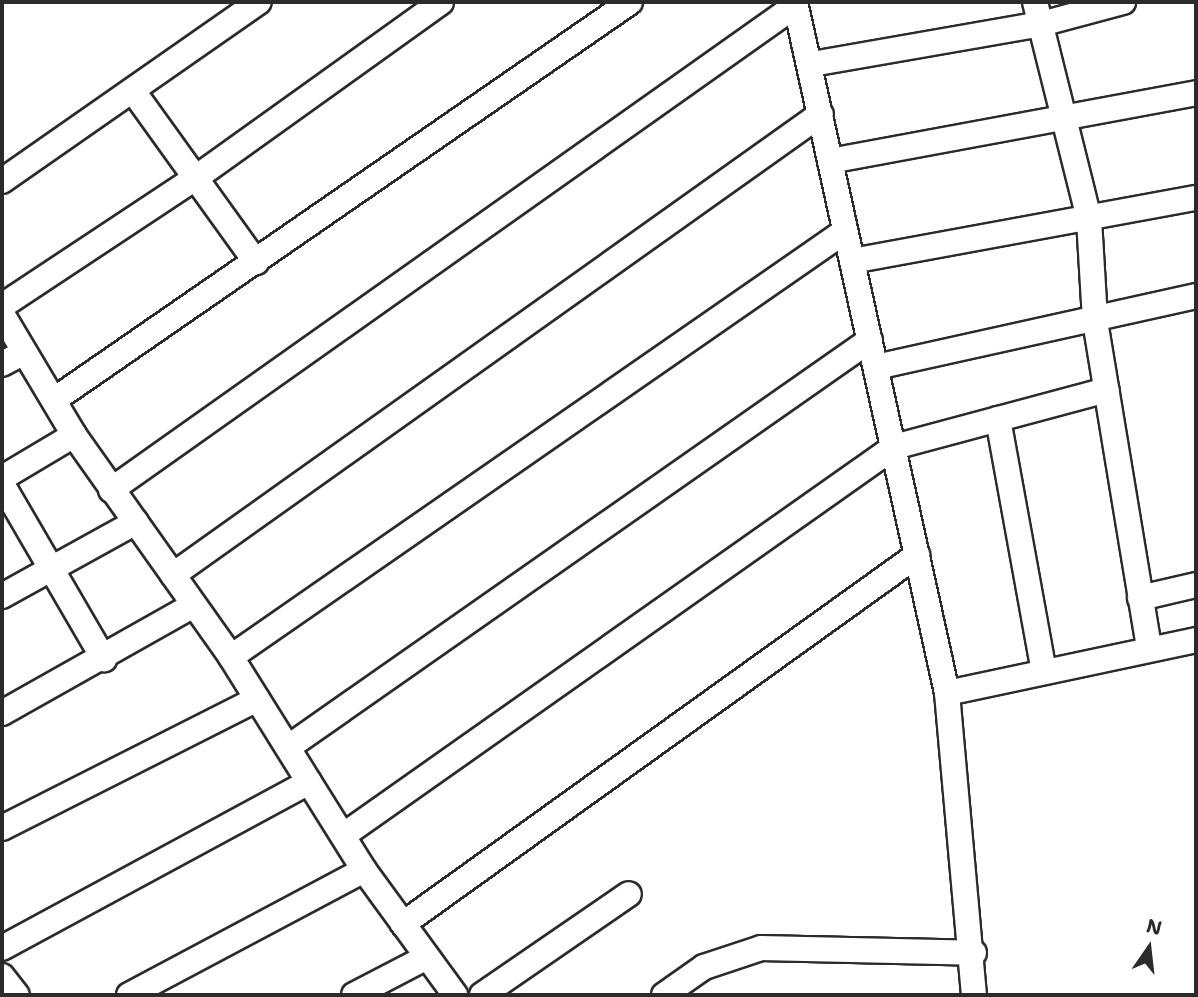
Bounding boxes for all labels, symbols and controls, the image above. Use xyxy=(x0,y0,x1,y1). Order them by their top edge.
north arrow xyxy=(1114,913,1184,983)
text: N xyxy=(1144,913,1165,941)

